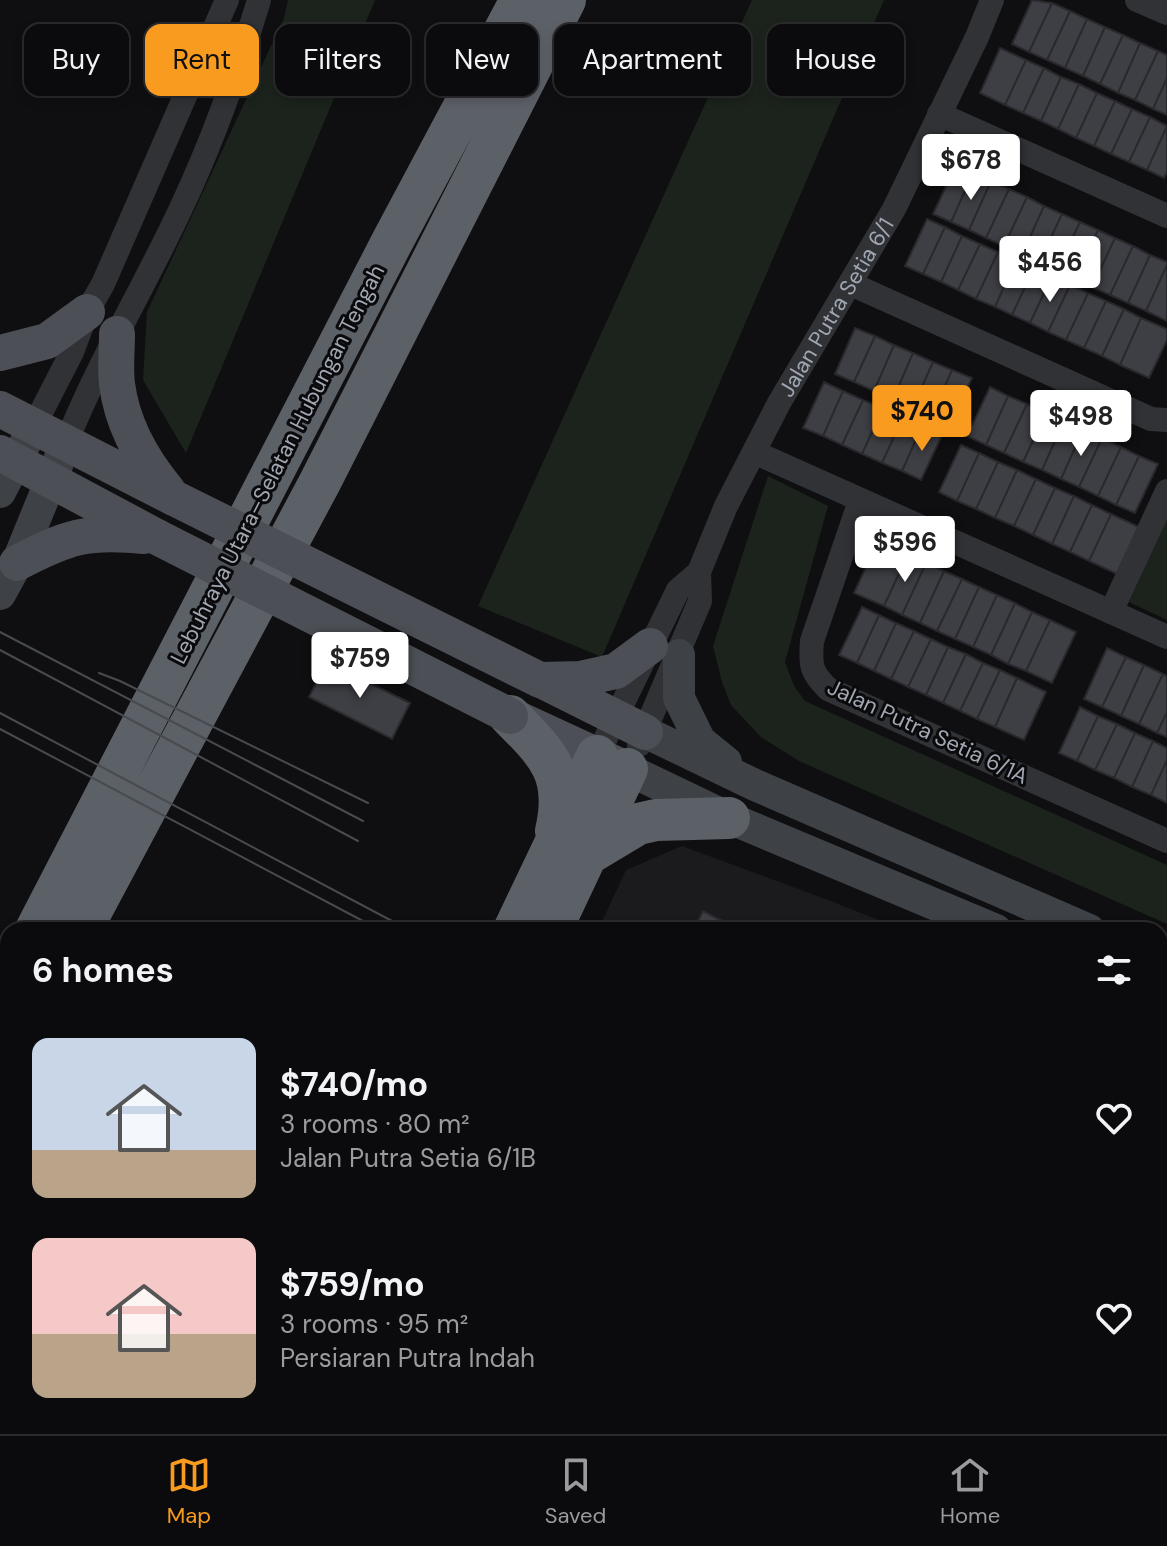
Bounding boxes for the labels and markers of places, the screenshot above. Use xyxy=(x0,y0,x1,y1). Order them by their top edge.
pin: $678 xyxy=(924,134,1018,202)
pin: $456 xyxy=(1003,236,1097,304)
pin: $740 xyxy=(875,385,969,453)
pin: $498 xyxy=(1034,390,1128,458)
pin: $596 xyxy=(858,516,952,584)
pin: $759 xyxy=(313,632,407,700)

